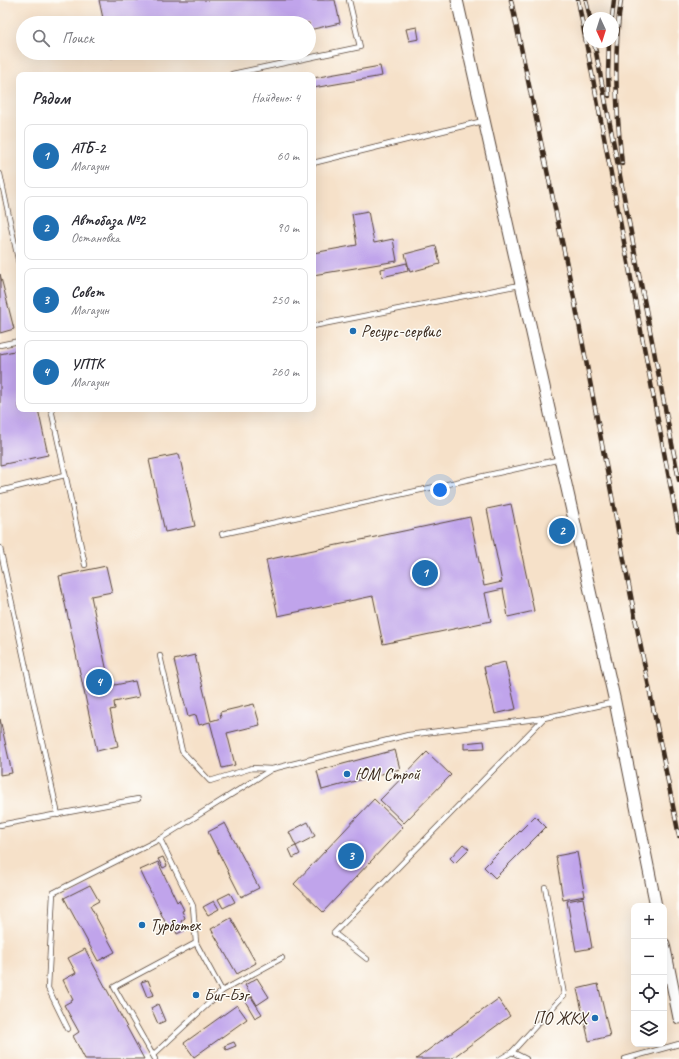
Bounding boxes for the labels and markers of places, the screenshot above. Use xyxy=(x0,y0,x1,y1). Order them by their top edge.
place label: Ресурс-сервис xyxy=(361,321,441,342)
marker: Ресурс-сервис xyxy=(348,326,358,336)
pin: 2 xyxy=(549,516,575,546)
pin: 1 xyxy=(412,558,438,588)
pin: 4 xyxy=(86,667,112,697)
place label: ЮМ Строй xyxy=(355,764,421,785)
marker: ЮМ Строй xyxy=(342,769,352,779)
pin: 3 xyxy=(338,841,364,871)
place label: Турботех xyxy=(150,915,201,936)
marker: Турботех xyxy=(137,920,147,930)
place label: Биг-Бэг xyxy=(204,985,250,1006)
marker: Биг-Бэг xyxy=(191,990,201,1000)
place label: ПО ЖКХ xyxy=(533,1008,590,1029)
marker: ПО ЖКХ xyxy=(590,1013,600,1023)

